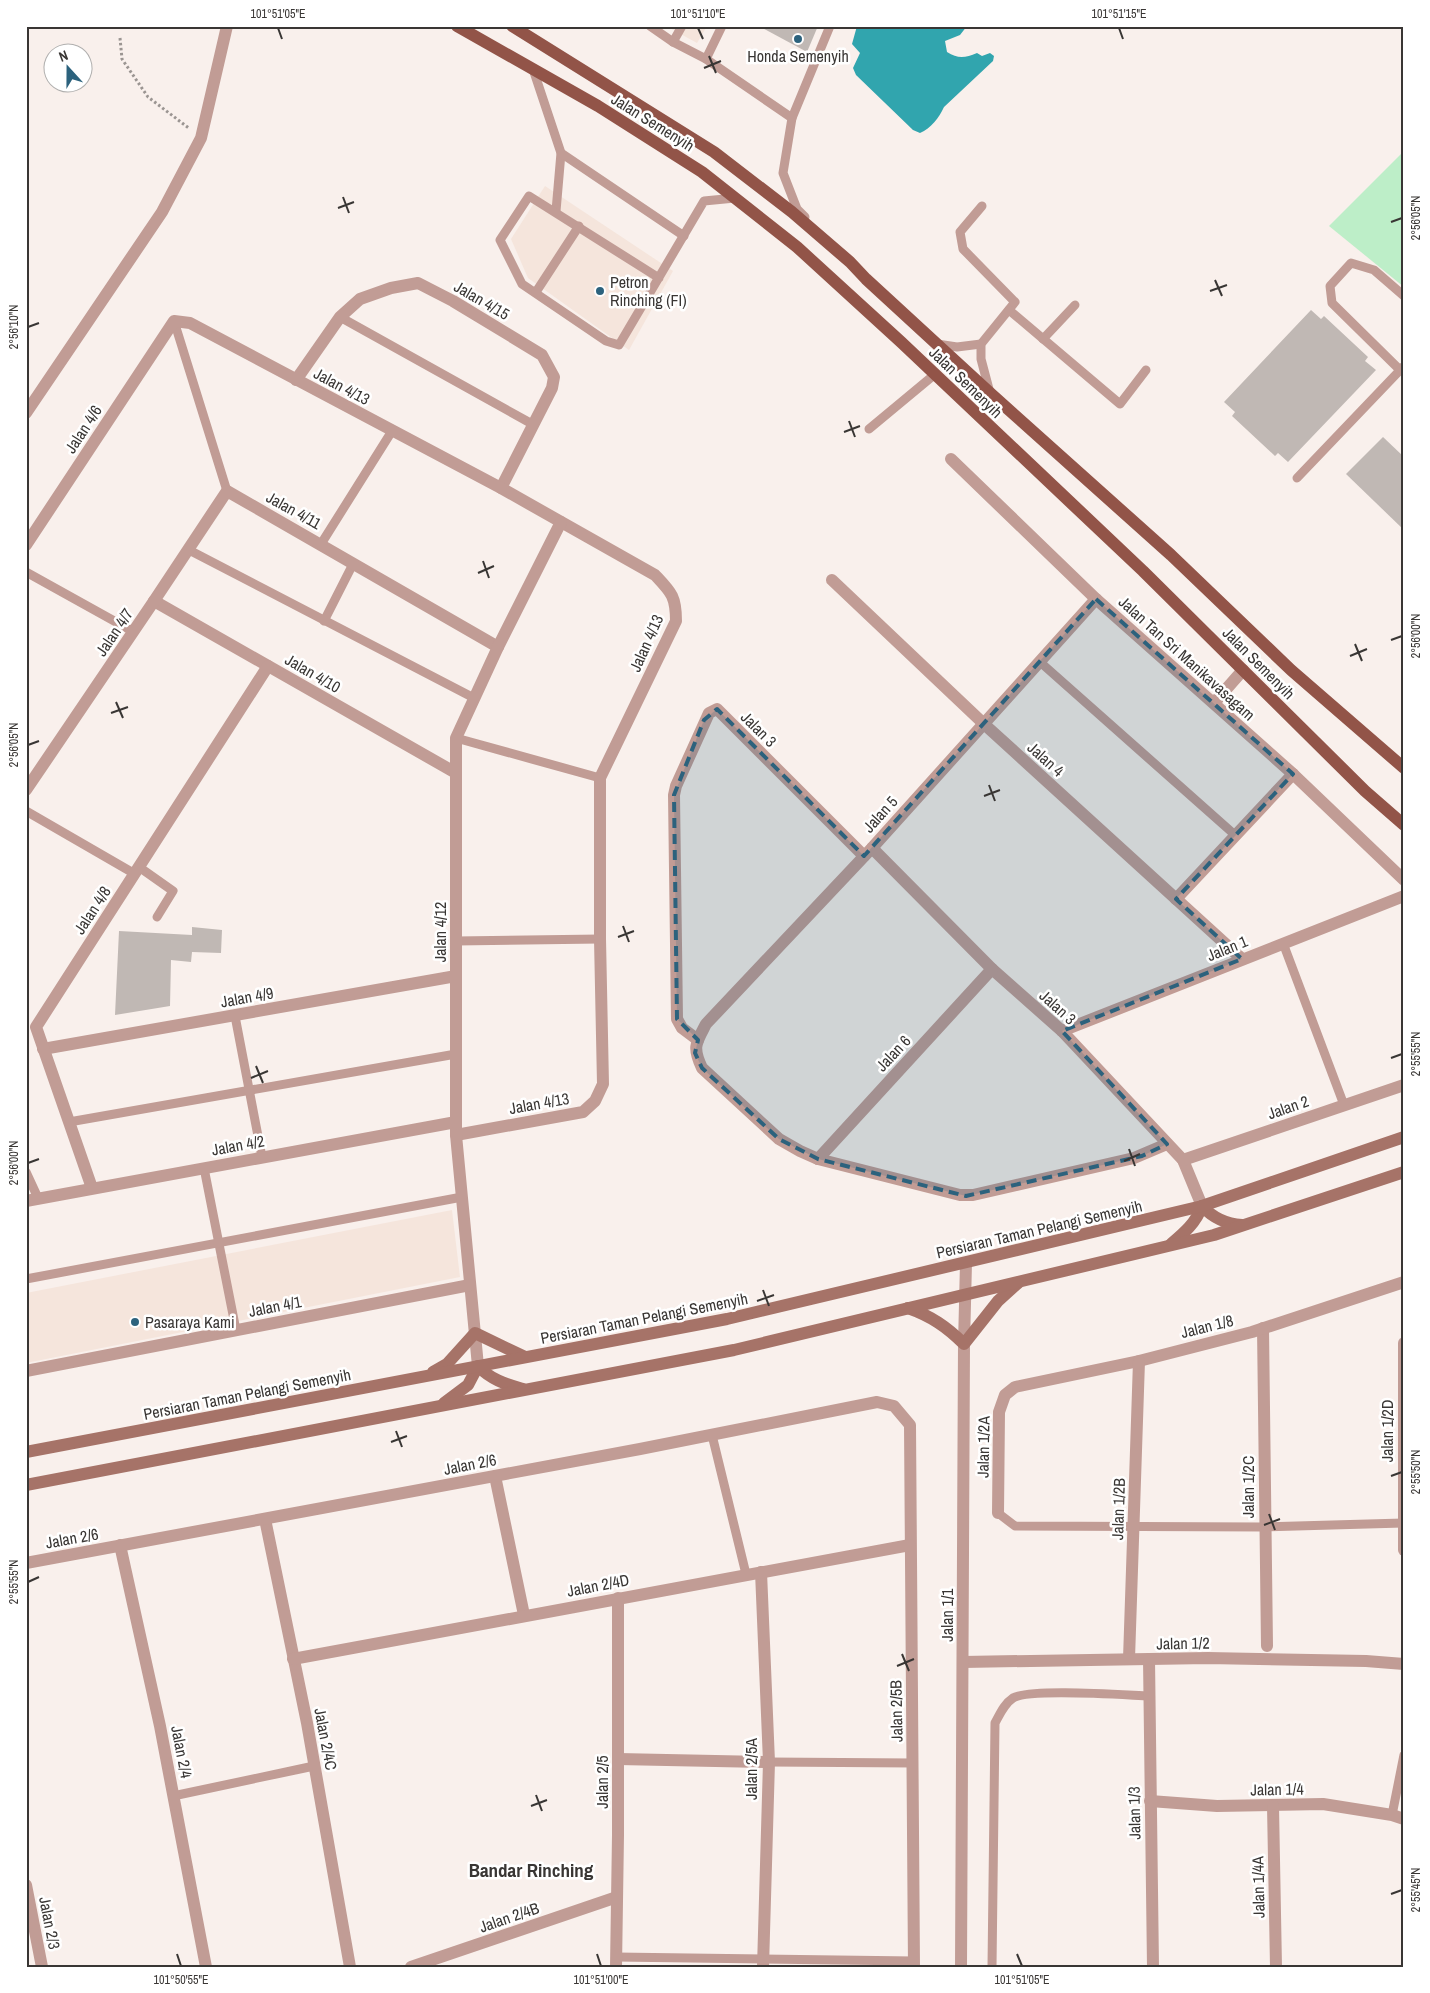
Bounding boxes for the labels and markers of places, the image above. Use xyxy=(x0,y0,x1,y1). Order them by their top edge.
marker: Honda Semenyih xyxy=(792,33,804,45)
place label: Honda Semenyih xyxy=(747,45,849,67)
place label: Petron Rinching (FI) xyxy=(610,271,687,311)
marker: Petron Rinching (FI) xyxy=(594,285,606,297)
place label: Pasaraya Kami xyxy=(145,1311,235,1333)
marker: Pasaraya Kami xyxy=(129,1316,141,1328)

